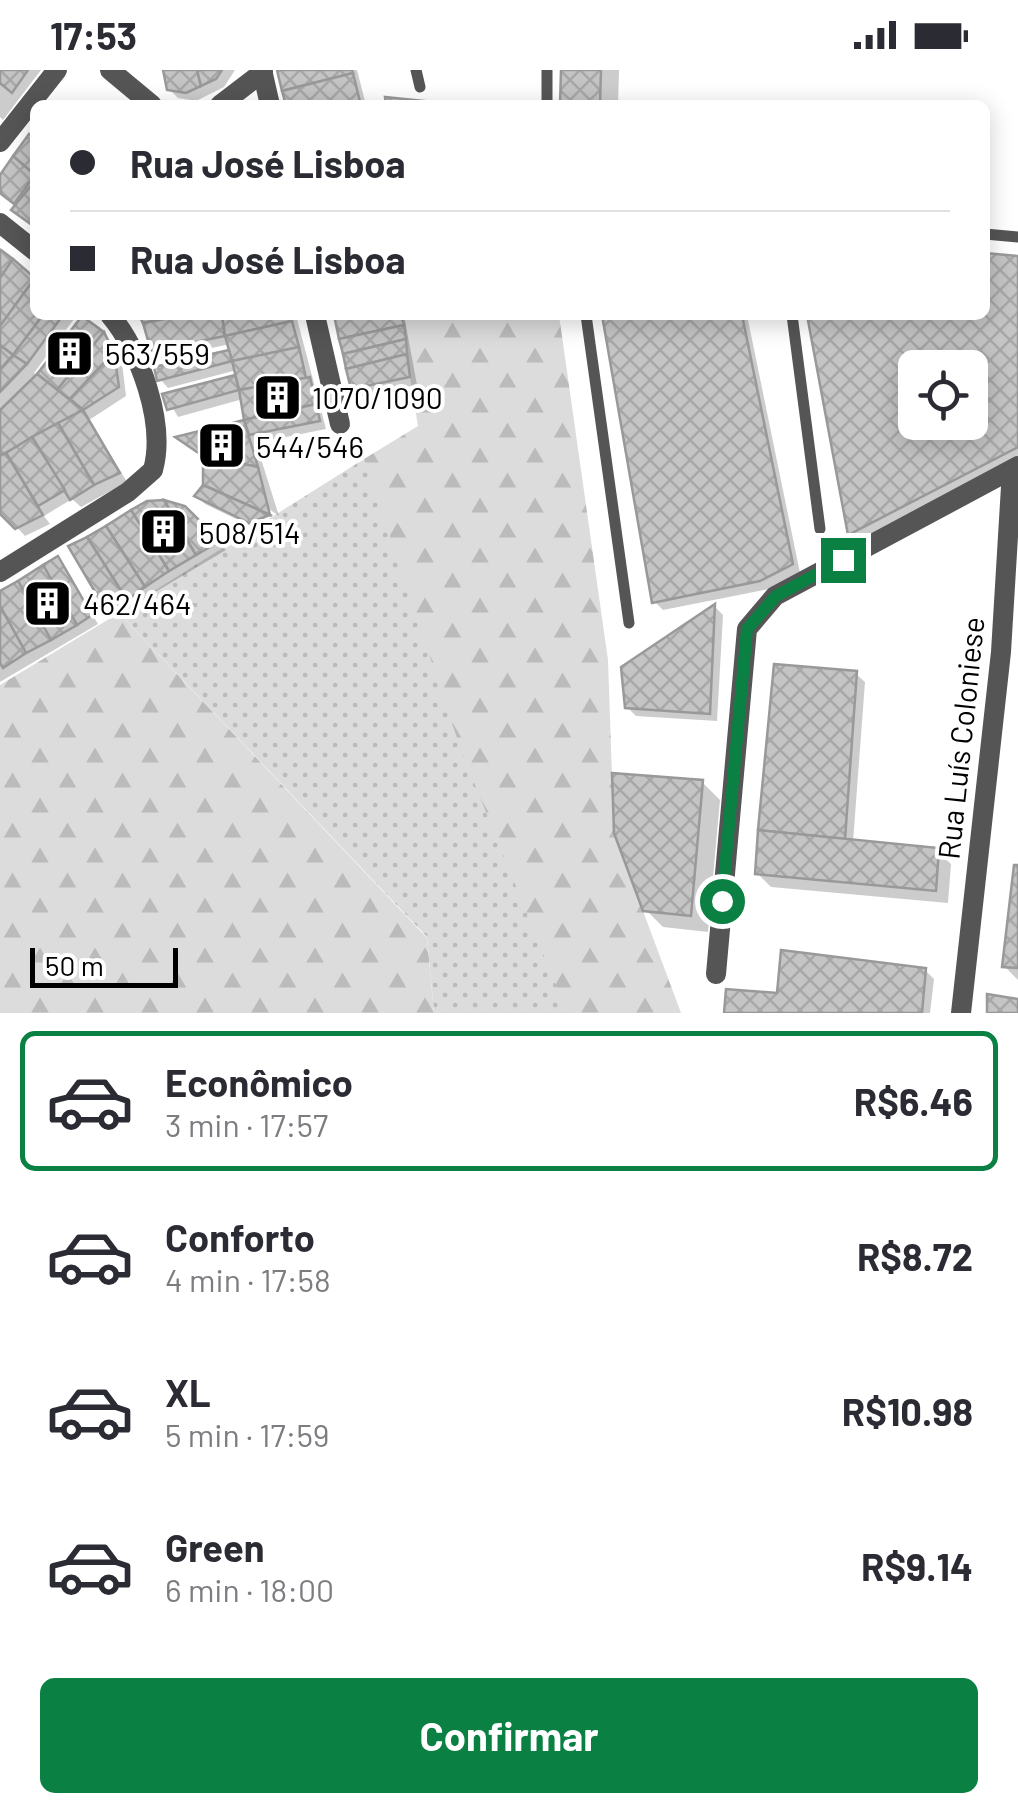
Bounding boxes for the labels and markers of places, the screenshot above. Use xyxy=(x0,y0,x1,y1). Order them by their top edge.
building icon: 563/559 xyxy=(44,327,96,379)
place label: 563/559 xyxy=(105,335,210,371)
building icon: 1070/1090 xyxy=(251,371,303,423)
place label: 1070/1090 xyxy=(312,379,443,415)
building icon: 544/546 xyxy=(195,420,247,472)
place label: 544/546 xyxy=(256,428,364,464)
building icon: 508/514 xyxy=(138,506,190,558)
place label: 508/514 xyxy=(199,514,301,550)
building icon: 462/464 xyxy=(22,577,74,629)
place label: 462/464 xyxy=(83,585,192,621)

